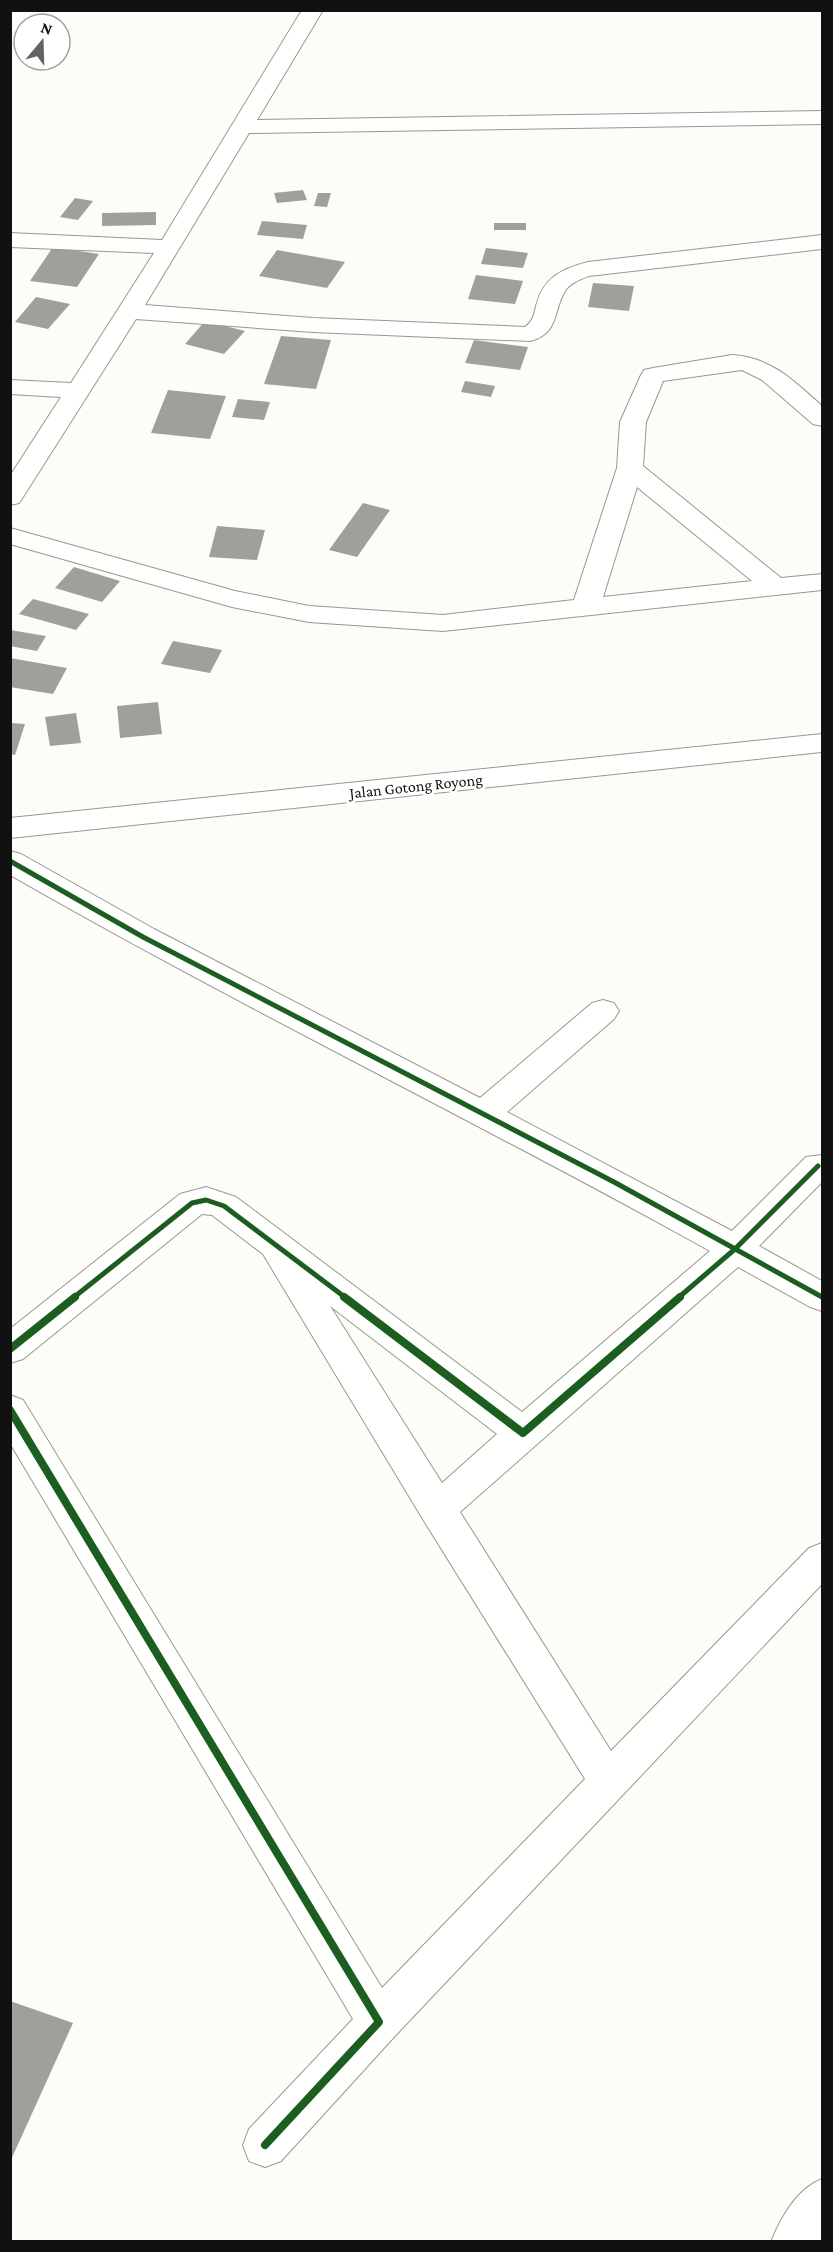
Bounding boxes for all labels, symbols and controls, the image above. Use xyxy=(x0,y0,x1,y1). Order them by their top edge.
north arrow xyxy=(12,12,72,72)
text: N xyxy=(39,18,55,38)
street label: Jalan Gotong Royong xyxy=(347,771,484,803)

